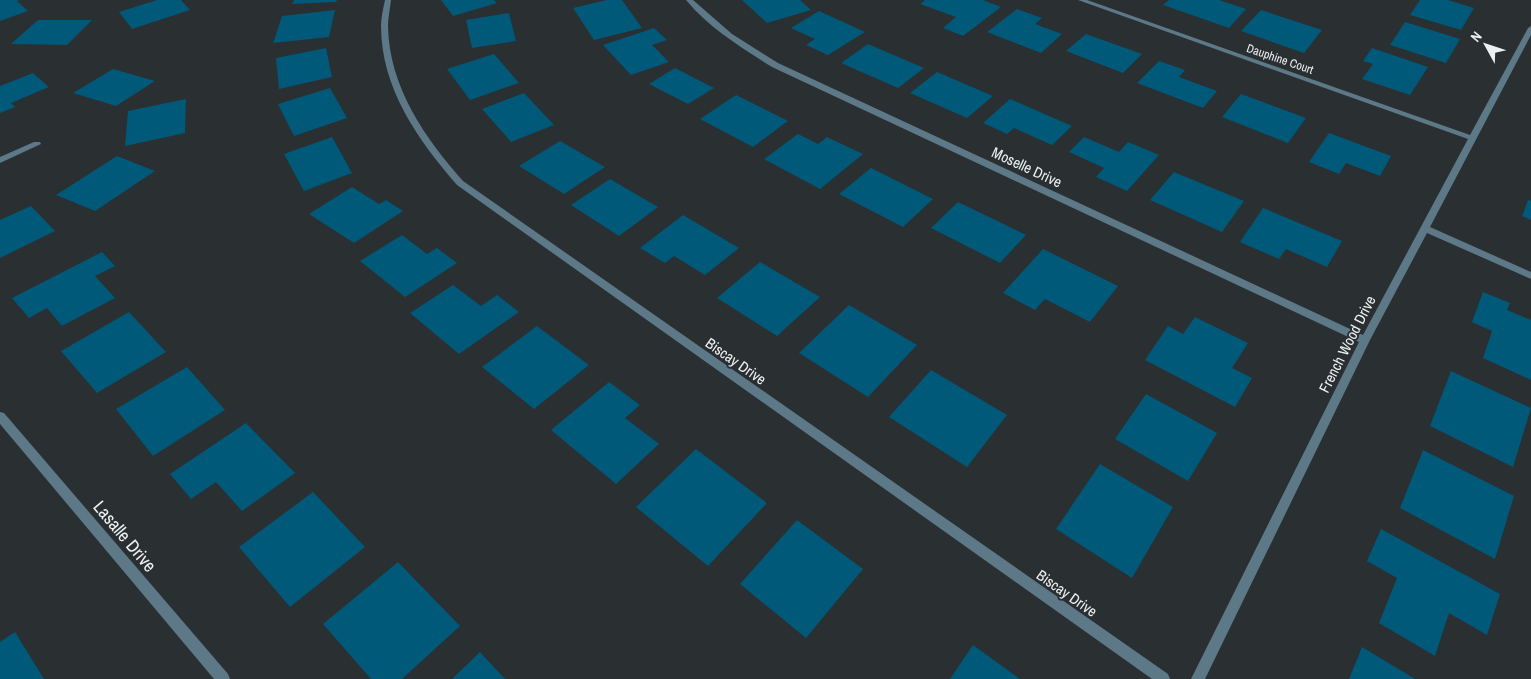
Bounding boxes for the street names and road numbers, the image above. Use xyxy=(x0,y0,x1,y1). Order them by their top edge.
street label: Dauphine Court xyxy=(1245,40,1316,78)
street label: Moselle Drive xyxy=(988,142,1066,192)
street label: French Wood Drive xyxy=(1313,292,1381,396)
street label: Biscay Drive xyxy=(701,332,771,390)
street label: Lasalle Drive xyxy=(88,495,162,577)
street label: Biscay Drive xyxy=(1032,564,1102,622)

